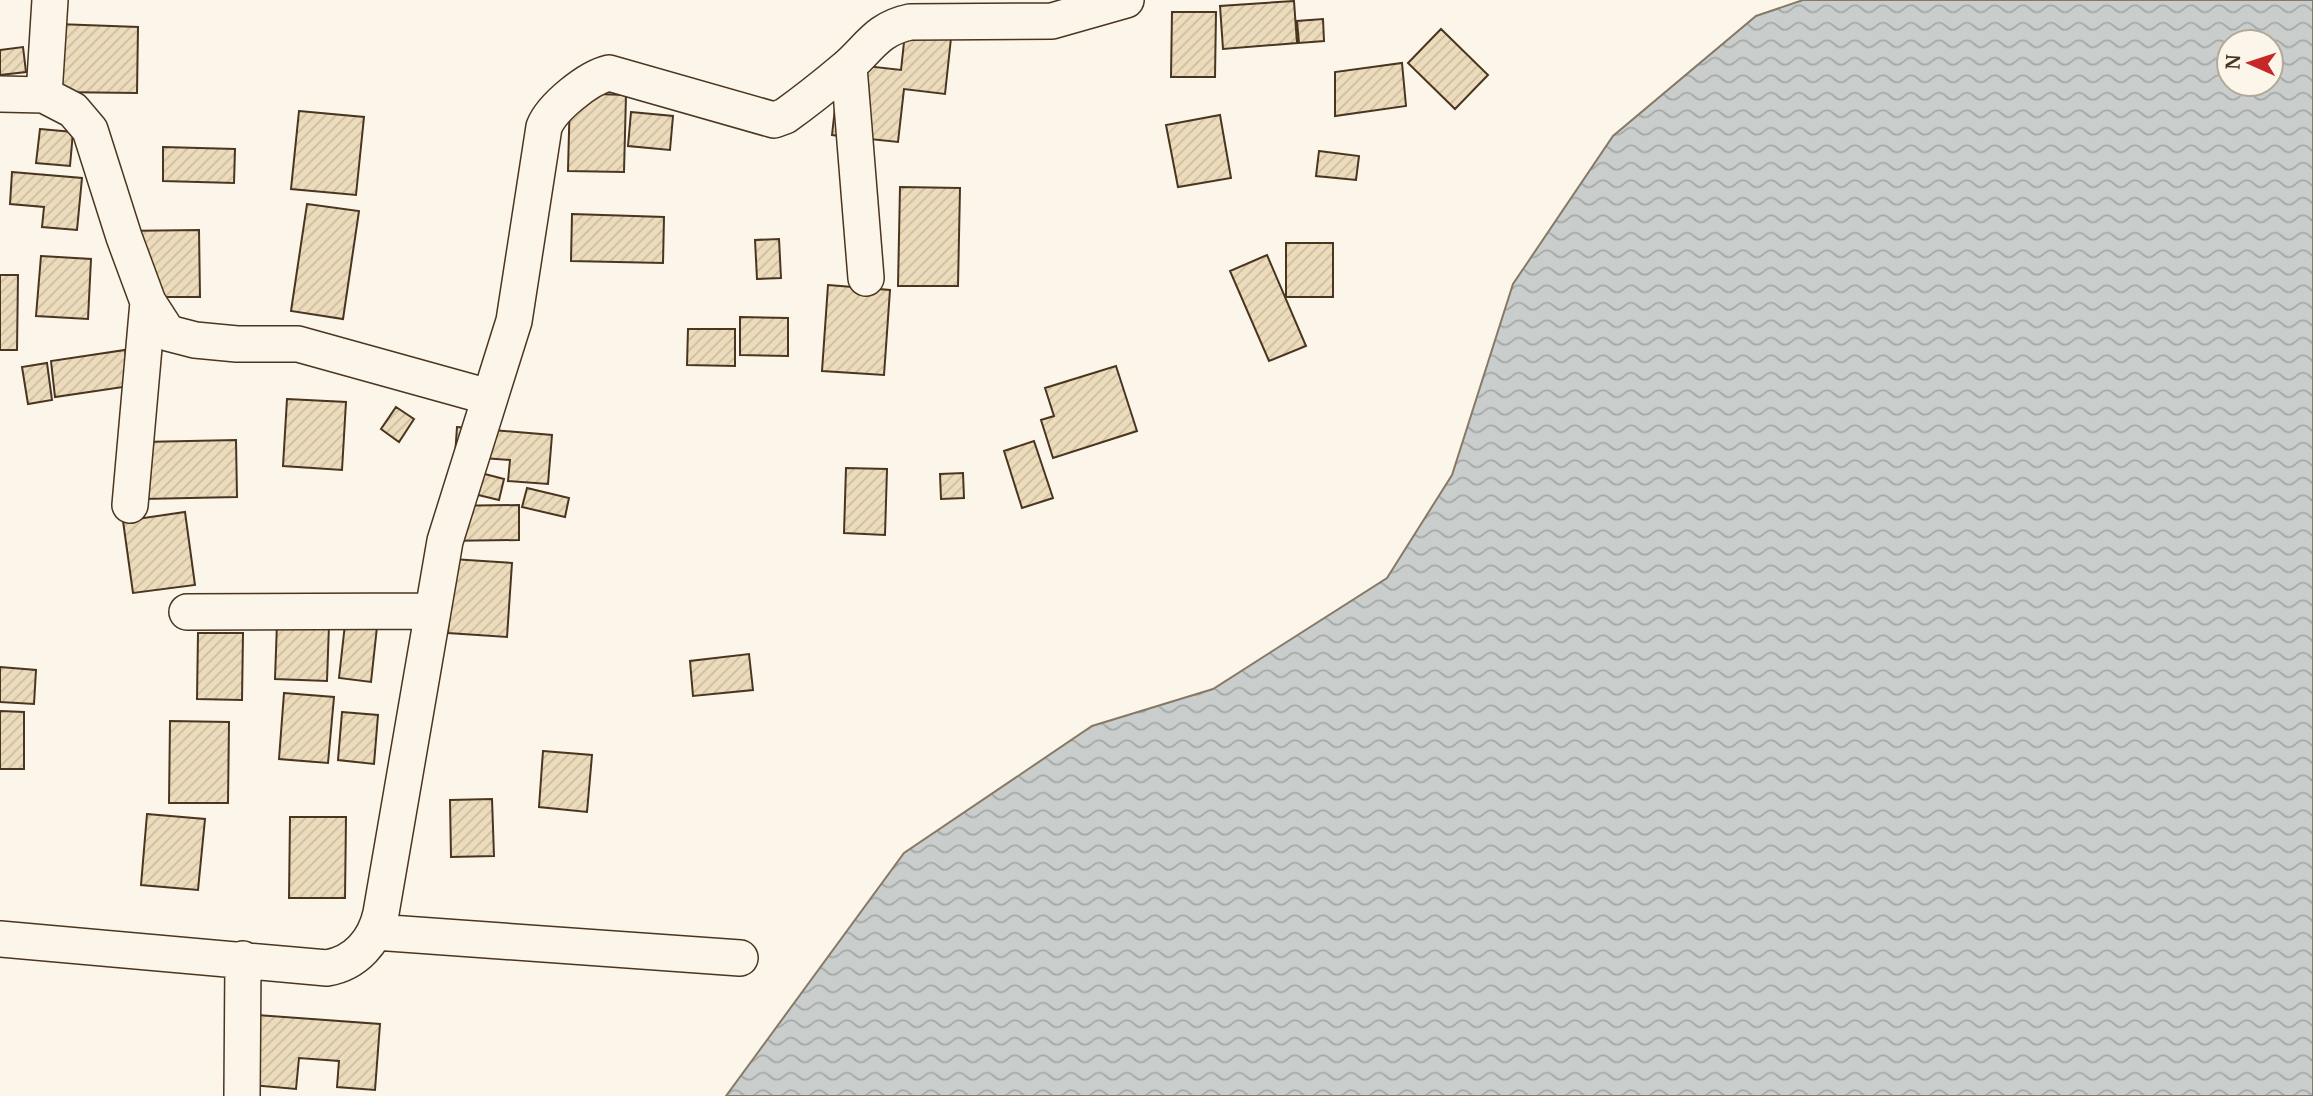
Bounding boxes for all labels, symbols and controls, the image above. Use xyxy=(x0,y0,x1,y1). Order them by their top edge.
north arrow xyxy=(2215,28,2285,98)
text: N xyxy=(2221,54,2245,70)

